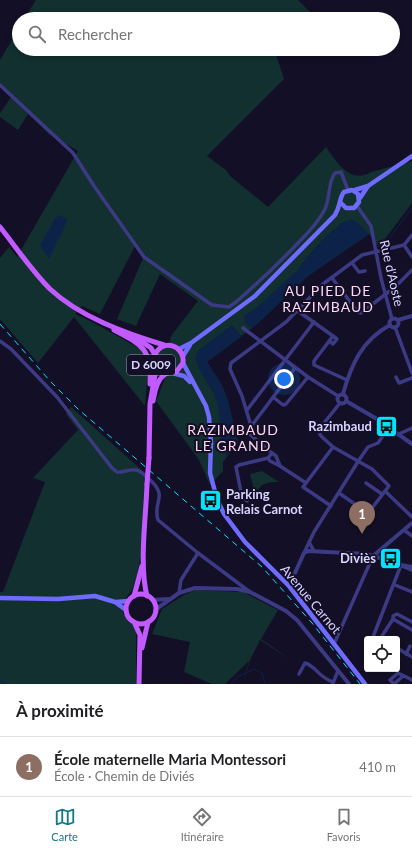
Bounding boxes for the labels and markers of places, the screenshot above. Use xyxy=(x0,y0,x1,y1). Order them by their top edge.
bus stop icon: Razimbaud xyxy=(374,413,400,439)
place label: Razimbaud xyxy=(308,418,372,434)
place label: Parking Relais Carnot xyxy=(226,486,303,517)
bus stop icon: Parking Relais Carnot xyxy=(197,488,223,514)
pin: 1 xyxy=(349,501,375,534)
bus stop icon: Diviès xyxy=(378,545,404,571)
place label: Diviès xyxy=(340,550,376,566)

